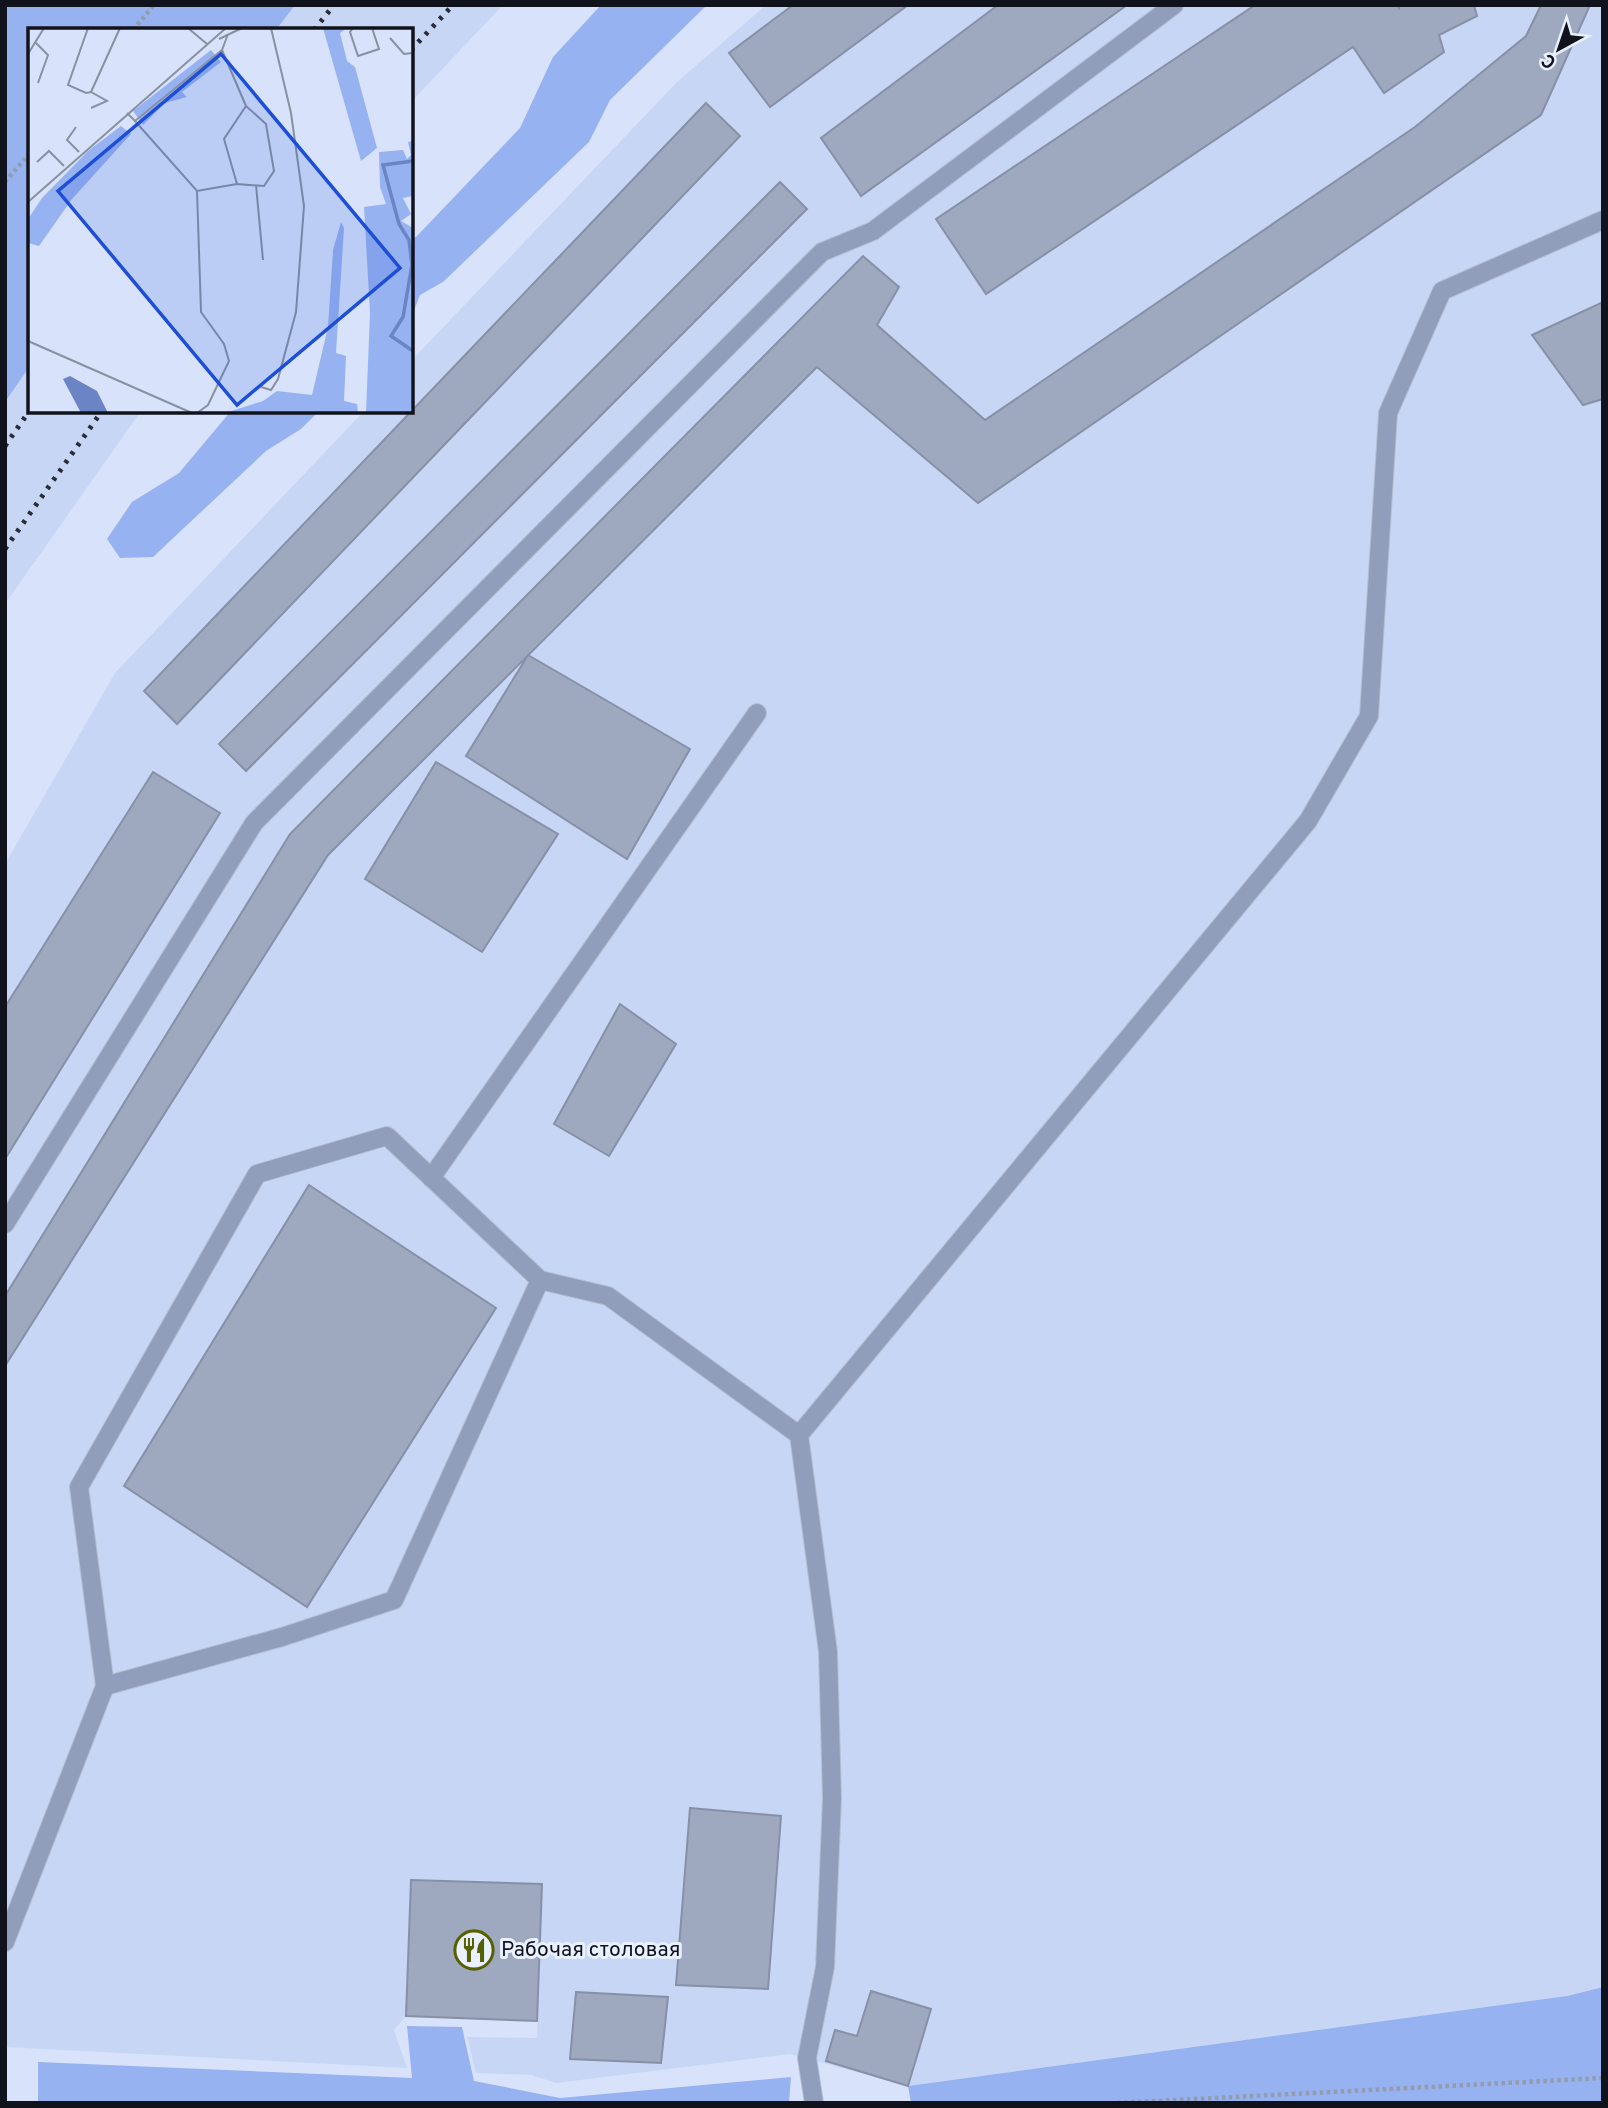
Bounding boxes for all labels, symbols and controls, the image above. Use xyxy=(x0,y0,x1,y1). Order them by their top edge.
north arrow xyxy=(1524,14,1594,84)
inset map xyxy=(28,28,413,413)
text: С xyxy=(1537,47,1562,74)
restaurant icon: Рабочая столовая xyxy=(453,1929,495,1971)
place label: Рабочая столовая xyxy=(501,1937,680,1964)

